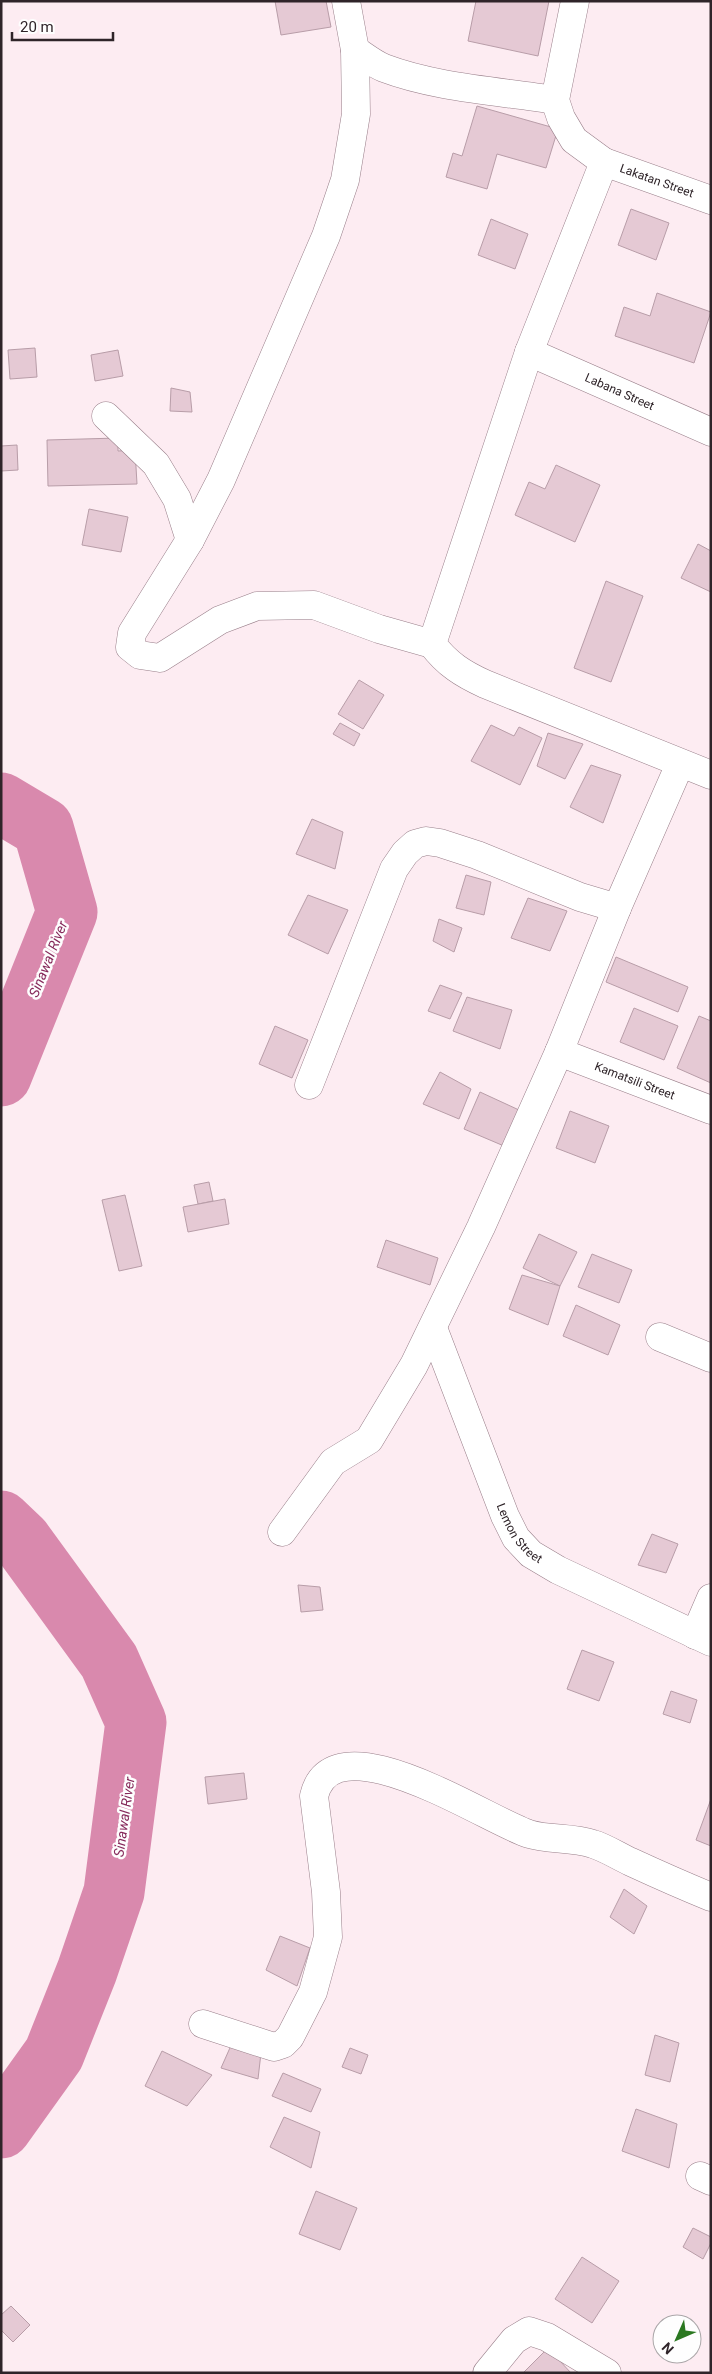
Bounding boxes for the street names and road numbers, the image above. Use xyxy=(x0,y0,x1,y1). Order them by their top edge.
street label: Lakatan Street xyxy=(618,161,696,200)
street label: Labana Street xyxy=(583,371,656,413)
street label: Kamatsili Street xyxy=(593,1059,677,1103)
street label: Lemon Street xyxy=(494,1501,545,1566)

